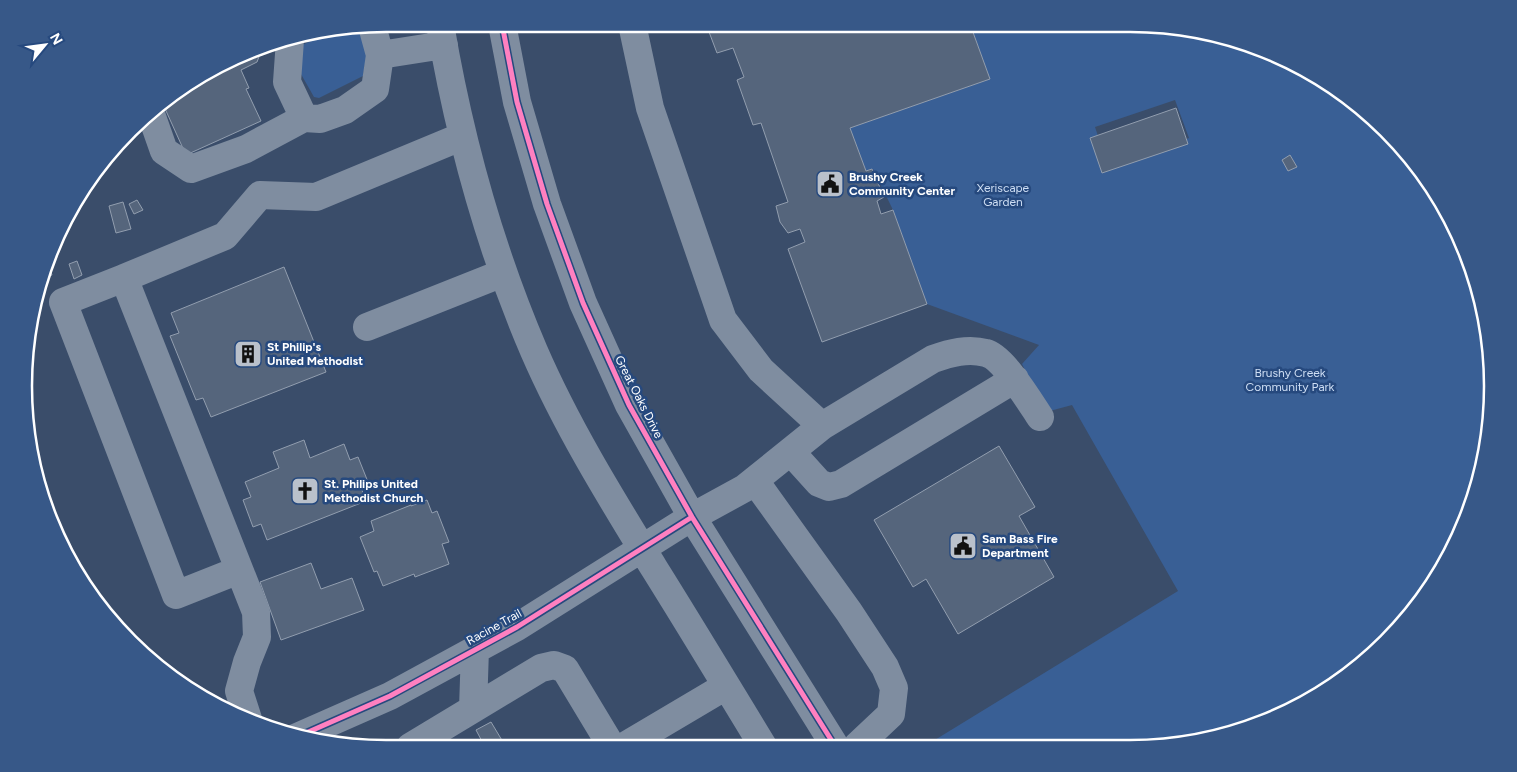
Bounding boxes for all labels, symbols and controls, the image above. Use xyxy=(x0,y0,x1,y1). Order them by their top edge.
north arrow xyxy=(20,20,70,70)
text: N xyxy=(46,30,66,48)
public building icon: Brushy Creek Community Center xyxy=(815,169,845,199)
place label: Brushy Creek Community Center xyxy=(849,170,955,198)
park label: Xeriscape Garden xyxy=(977,181,1030,209)
building icon: St Philip's United Methodist xyxy=(233,339,263,369)
place label: St Philip's United Methodist xyxy=(267,340,363,368)
street label: Great Oaks Drive xyxy=(612,353,666,441)
park label: Brushy Creek Community Park xyxy=(1246,366,1335,394)
church icon: St. Philips United Methodist Church xyxy=(290,476,320,506)
place label: St. Philips United Methodist Church xyxy=(324,477,424,505)
public building icon: Sam Bass Fire Department xyxy=(948,531,978,561)
place label: Sam Bass Fire Department xyxy=(982,532,1058,560)
street label: Racine Trail xyxy=(464,606,524,648)

